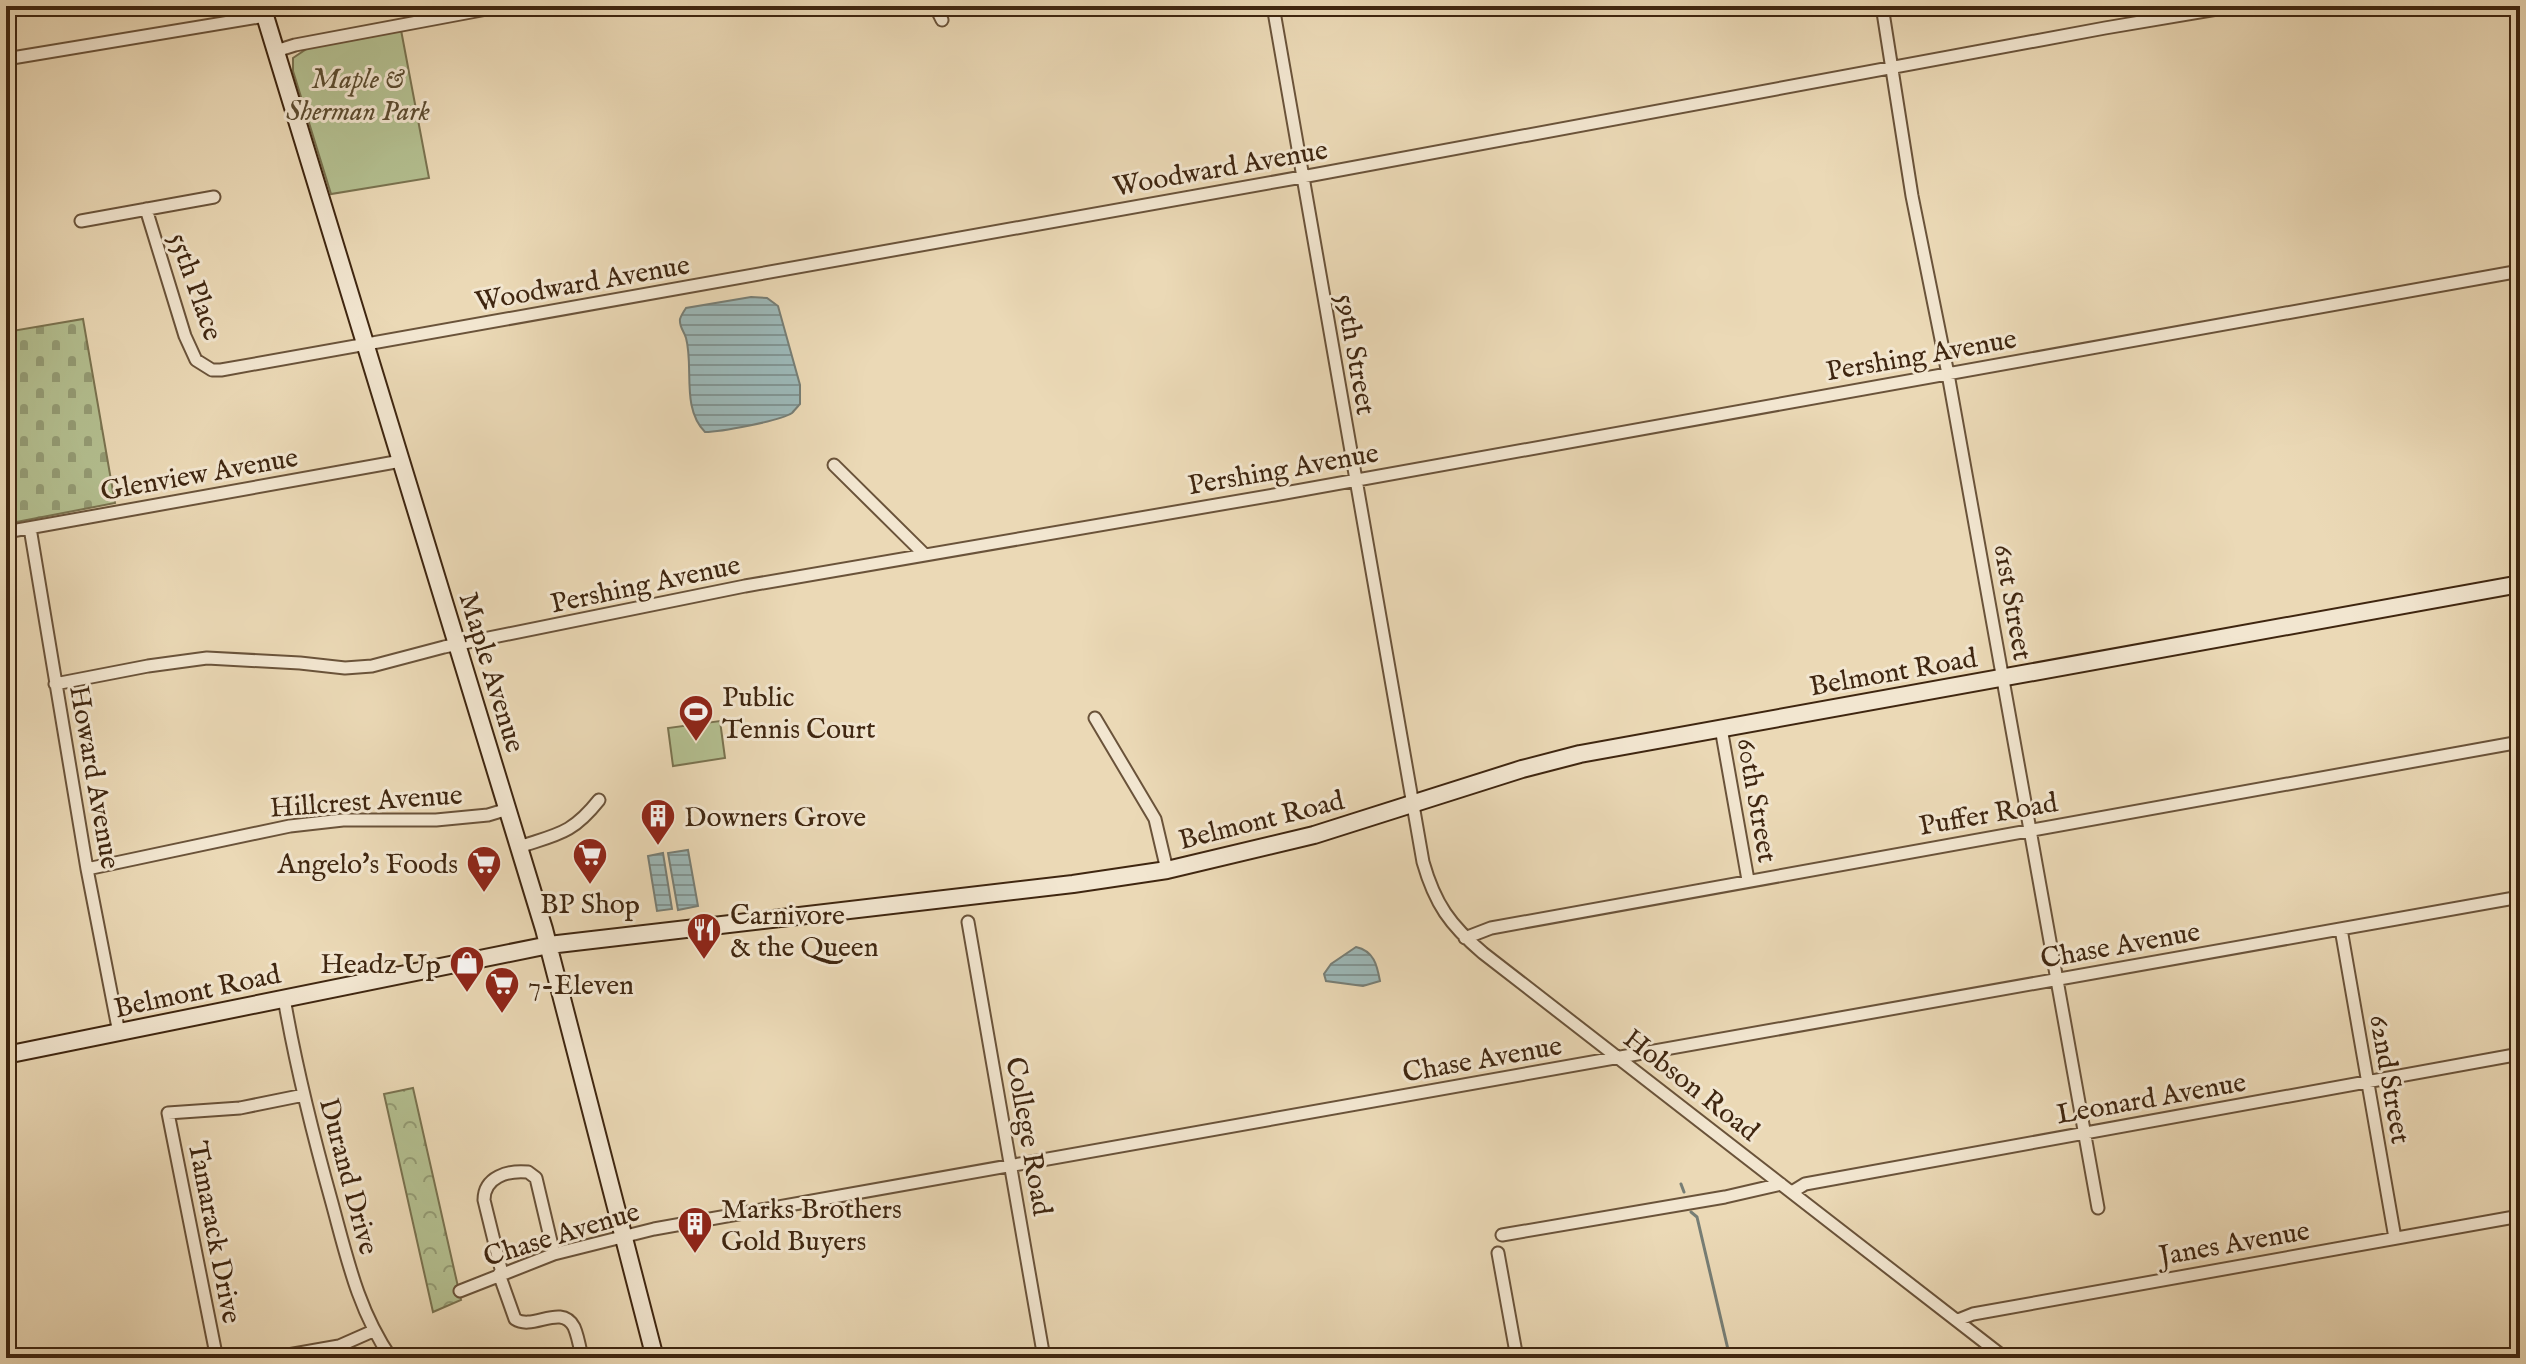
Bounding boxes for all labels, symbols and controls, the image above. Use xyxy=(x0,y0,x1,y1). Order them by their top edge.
park label: Maple & Sherman Park xyxy=(286,63,430,130)
street label: Woodward Avenue xyxy=(1110,133,1331,206)
street label: 55th Place xyxy=(160,228,229,345)
street label: Woodward Avenue xyxy=(472,248,693,321)
street label: 59th Street xyxy=(1327,291,1382,418)
street label: Pershing Avenue xyxy=(1823,322,2020,390)
street label: Pershing Avenue xyxy=(1185,436,1382,504)
street label: Glenview Avenue xyxy=(98,441,301,510)
street label: 61st Street xyxy=(1984,542,2039,664)
street label: Pershing Avenue xyxy=(548,548,744,623)
street label: Maple Avenue xyxy=(450,588,532,757)
street label: Belmont Road xyxy=(1807,642,1980,705)
place label: Public Tennis Court xyxy=(722,681,876,748)
street label: Howard Avenue xyxy=(60,683,127,872)
sports icon: Public Tennis Court xyxy=(677,693,715,743)
street label: 60th Street xyxy=(1727,735,1784,866)
street label: Hillcrest Avenue xyxy=(269,778,464,827)
street label: Belmont Road xyxy=(1175,784,1348,859)
street label: Puffer Road xyxy=(1917,786,2060,845)
building icon: Downers Grove xyxy=(639,797,677,847)
place label: Downers Grove xyxy=(684,801,866,836)
supermarket icon: BP Shop xyxy=(571,836,609,886)
supermarket icon: Angelo's Foods xyxy=(465,844,503,894)
place label: Angelo's Foods xyxy=(277,848,458,883)
place label: BP Shop xyxy=(540,888,640,923)
place label: Carnivore & the Queen xyxy=(730,899,879,966)
restaurant icon: Carnivore & the Queen xyxy=(685,911,723,961)
street label: Chase Avenue xyxy=(2038,915,2203,978)
shop icon: Headz Up xyxy=(448,944,486,994)
place label: Headz Up xyxy=(320,948,441,983)
street label: Belmont Road xyxy=(111,958,284,1027)
supermarket icon: 7-Eleven xyxy=(483,965,521,1015)
place label: 7-Eleven xyxy=(528,969,634,1004)
street label: 62nd Street xyxy=(2360,1012,2417,1147)
street label: Hobson Road xyxy=(1616,1022,1765,1150)
street label: Chase Avenue xyxy=(1400,1029,1565,1092)
street label: College Road xyxy=(996,1054,1059,1219)
street label: Leonard Avenue xyxy=(2054,1066,2249,1133)
street label: Durand Drive xyxy=(310,1095,385,1259)
street label: Tamarack Drive xyxy=(179,1138,248,1327)
place label: Marks Brothers Gold Buyers xyxy=(721,1193,902,1260)
street label: Chase Avenue xyxy=(479,1195,644,1276)
building icon: Marks Brothers Gold Buyers xyxy=(676,1205,714,1255)
street label: Janes Avenue xyxy=(2154,1214,2312,1275)

